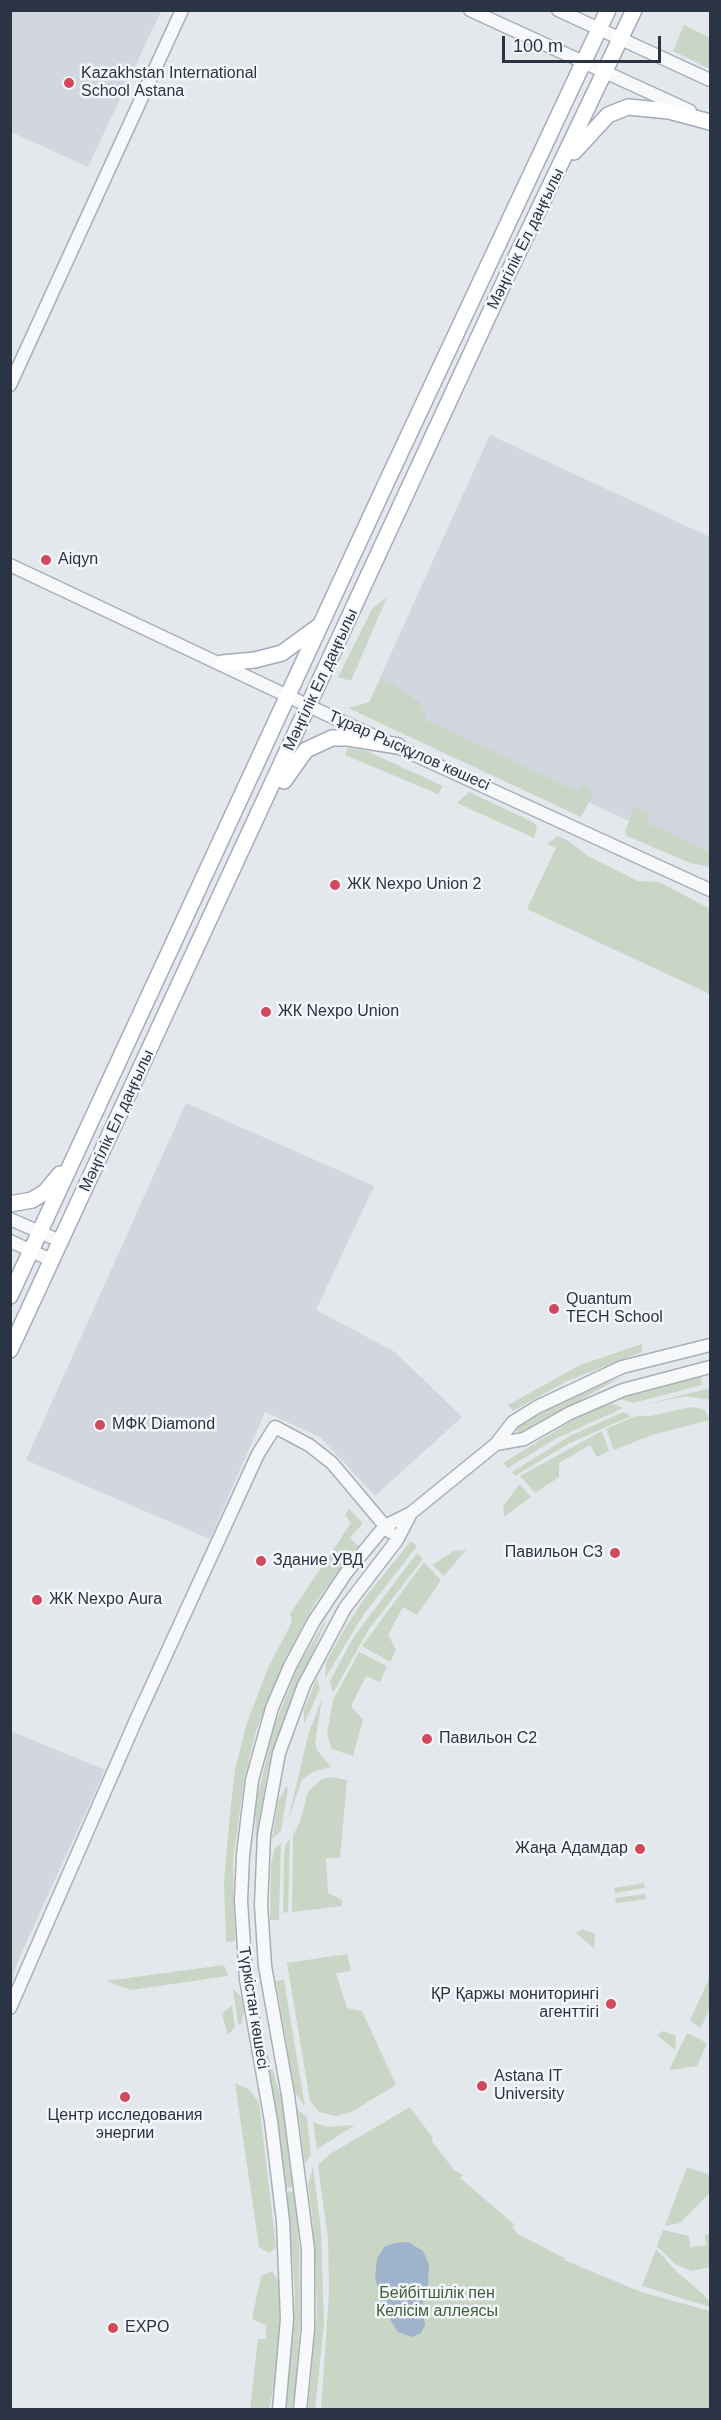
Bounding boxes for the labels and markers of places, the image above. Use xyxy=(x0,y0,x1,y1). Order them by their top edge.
place label: Kazakhstan International School Astana xyxy=(81,64,257,102)
marker: Kazakhstan International School Astana xyxy=(62,76,76,90)
place label: Aiqyn xyxy=(58,550,98,570)
marker: Aiqyn xyxy=(39,553,53,567)
place label: ЖК Nexpo Union 2 xyxy=(347,875,481,895)
marker: ЖК Nexpo Union 2 xyxy=(328,878,342,892)
place label: ЖК Nexpo Union xyxy=(278,1002,399,1022)
marker: ЖК Nexpo Union xyxy=(259,1005,273,1019)
place label: Quantum TECH School xyxy=(566,1290,663,1328)
marker: Quantum TECH School xyxy=(547,1302,561,1316)
place label: МФК Diamond xyxy=(112,1415,215,1435)
marker: МФК Diamond xyxy=(93,1418,107,1432)
place label: Павильон С3 xyxy=(505,1543,603,1563)
marker: Павильон С3 xyxy=(608,1546,622,1560)
place label: Здание УВД xyxy=(273,1551,363,1571)
marker: Здание УВД xyxy=(254,1554,268,1568)
place label: ЖК Nexpo Aura xyxy=(49,1590,162,1610)
marker: ЖК Nexpo Aura xyxy=(30,1593,44,1607)
place label: Павильон С2 xyxy=(439,1729,537,1749)
marker: Павильон С2 xyxy=(420,1732,434,1746)
place label: Жаңа Адамдар xyxy=(515,1839,628,1859)
marker: Жаңа Адамдар xyxy=(633,1842,647,1856)
place label: ҚР Қаржы мониторингі агенттігі xyxy=(431,1985,599,2023)
marker: ҚР Қаржы мониторингі агенттігі xyxy=(604,1997,618,2011)
place label: Astana IT University xyxy=(494,2067,564,2105)
marker: Astana IT University xyxy=(475,2079,489,2093)
marker: Центр исследования энергии xyxy=(118,2090,132,2104)
place label: Центр исследования энергии xyxy=(48,2106,202,2144)
place label: EXPO xyxy=(125,2318,169,2338)
marker: EXPO xyxy=(106,2321,120,2335)

